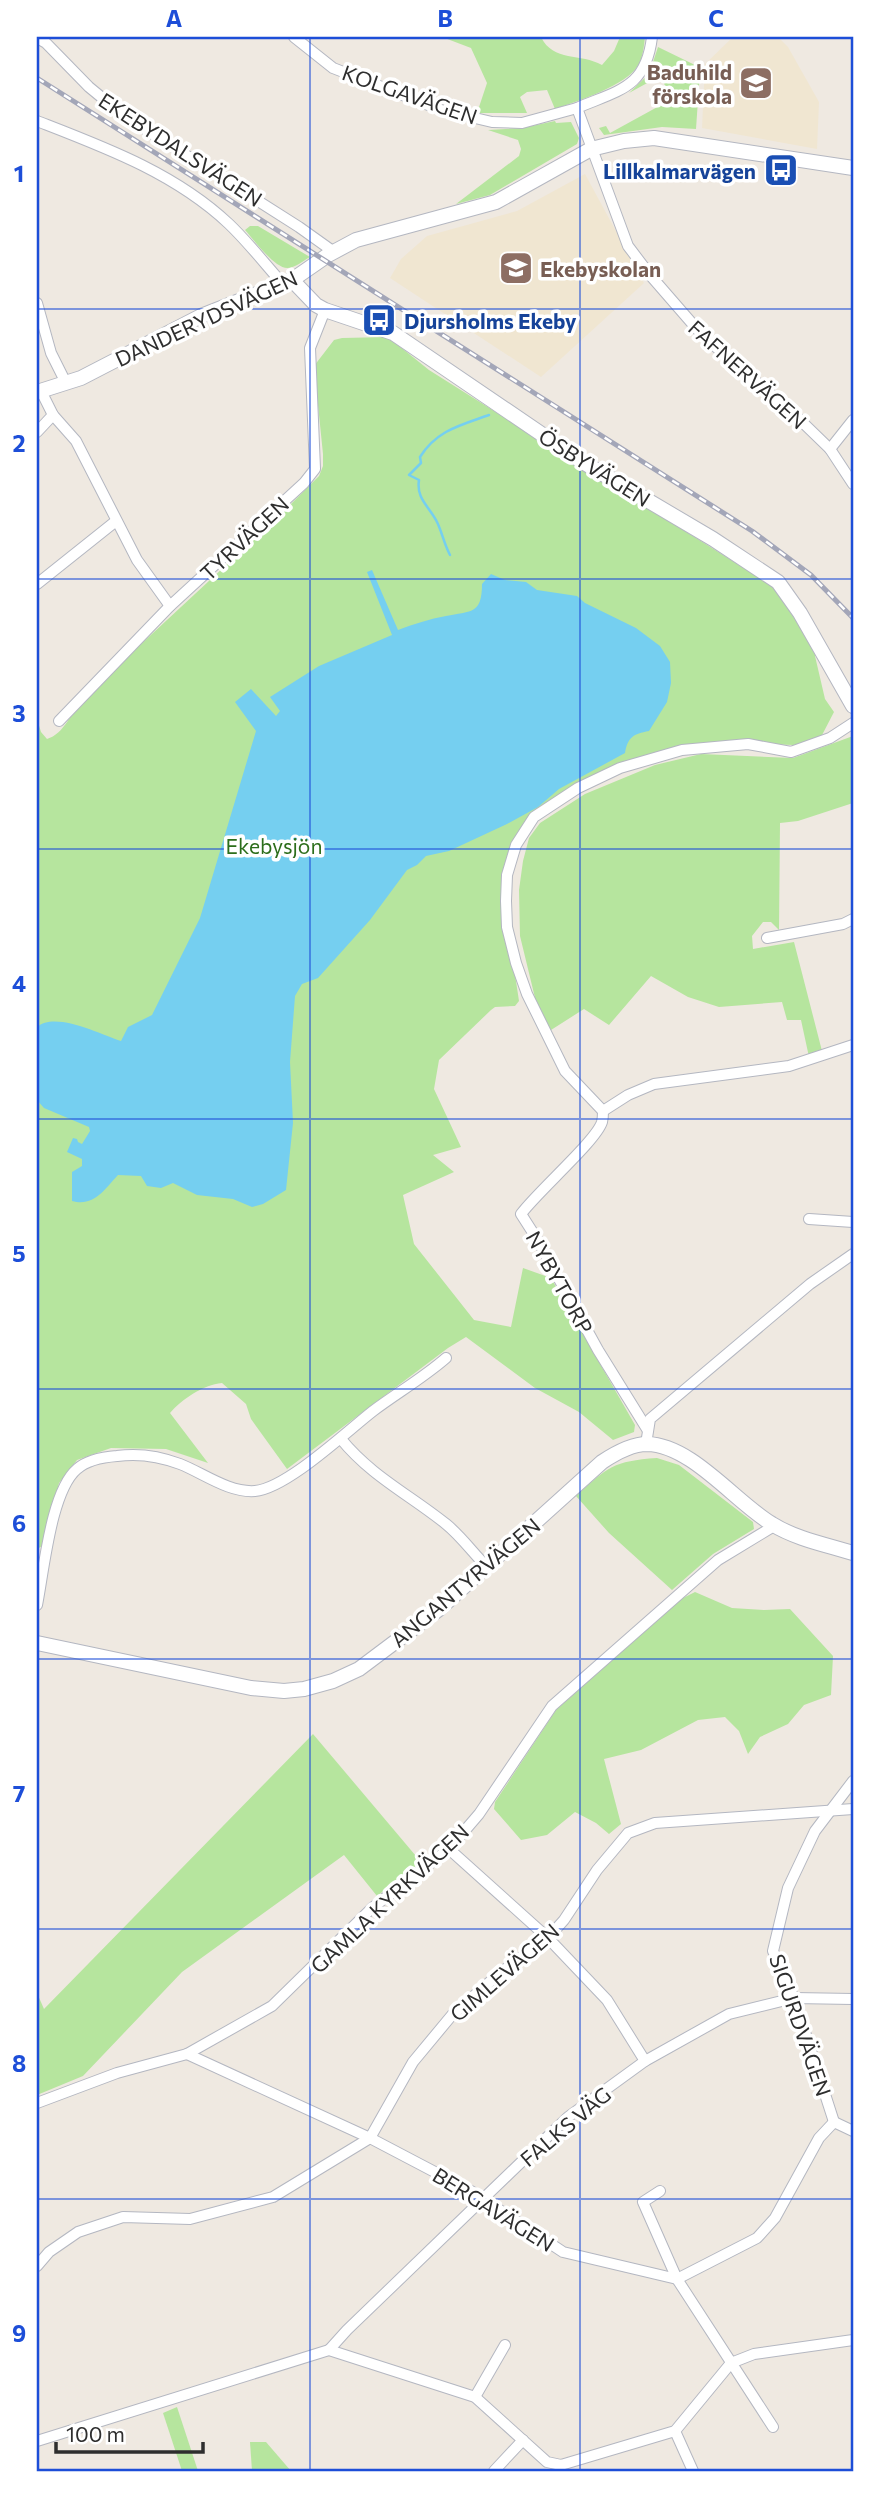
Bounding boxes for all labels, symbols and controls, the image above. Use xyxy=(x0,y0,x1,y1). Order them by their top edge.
text: A xyxy=(166,4,183,32)
text: B xyxy=(437,4,453,32)
text: C xyxy=(708,4,724,32)
street label: KOLGAVÄGEN xyxy=(339,59,481,129)
place label: Baduhild förskola xyxy=(647,59,732,108)
school or university icon: Baduhild förskola xyxy=(737,64,775,102)
street label: EKEBYDALSVÄGEN xyxy=(95,87,267,211)
bus stop icon: Lillkalmarvägen xyxy=(762,151,800,189)
place label: Lillkalmarvägen xyxy=(603,158,756,183)
text: 1 xyxy=(14,159,24,187)
school or university icon: Ekebyskolan xyxy=(497,249,535,287)
place label: Ekebyskolan xyxy=(540,256,661,281)
street label: DANDERYDSVÄGEN xyxy=(111,265,301,371)
bus stop icon: Djursholms Ekeby xyxy=(360,301,398,339)
place label: Djursholms Ekeby xyxy=(404,308,577,333)
street label: FAFNERVÄGEN xyxy=(684,314,812,434)
street label: ÖSBYVÄGEN xyxy=(535,423,655,511)
text: 2 xyxy=(12,429,26,457)
street label: TYRVÄGEN xyxy=(195,491,293,585)
text: 3 xyxy=(12,699,26,727)
park label: Ekebysjön xyxy=(226,833,322,858)
text: 4 xyxy=(12,969,26,997)
street label: NYBYTORP xyxy=(522,1226,598,1338)
text: 5 xyxy=(12,1239,26,1267)
text: 6 xyxy=(12,1509,26,1537)
street label: ANGANTYRVÄGEN xyxy=(385,1512,545,1652)
text: 7 xyxy=(13,1779,25,1807)
street label: GAMLA KYRKVÄGEN xyxy=(305,1818,473,1978)
street label: GIMLEVÄGEN xyxy=(444,1918,564,2026)
street label: SIGURDVÄGEN xyxy=(765,1951,837,2099)
text: 8 xyxy=(12,2049,26,2077)
street label: FALKS VÄG xyxy=(515,2081,615,2171)
street label: BERGAVÄGEN xyxy=(429,2162,559,2256)
text: 9 xyxy=(12,2319,26,2347)
scale bar xyxy=(56,2410,203,2454)
text: 100 m xyxy=(66,2421,125,2446)

